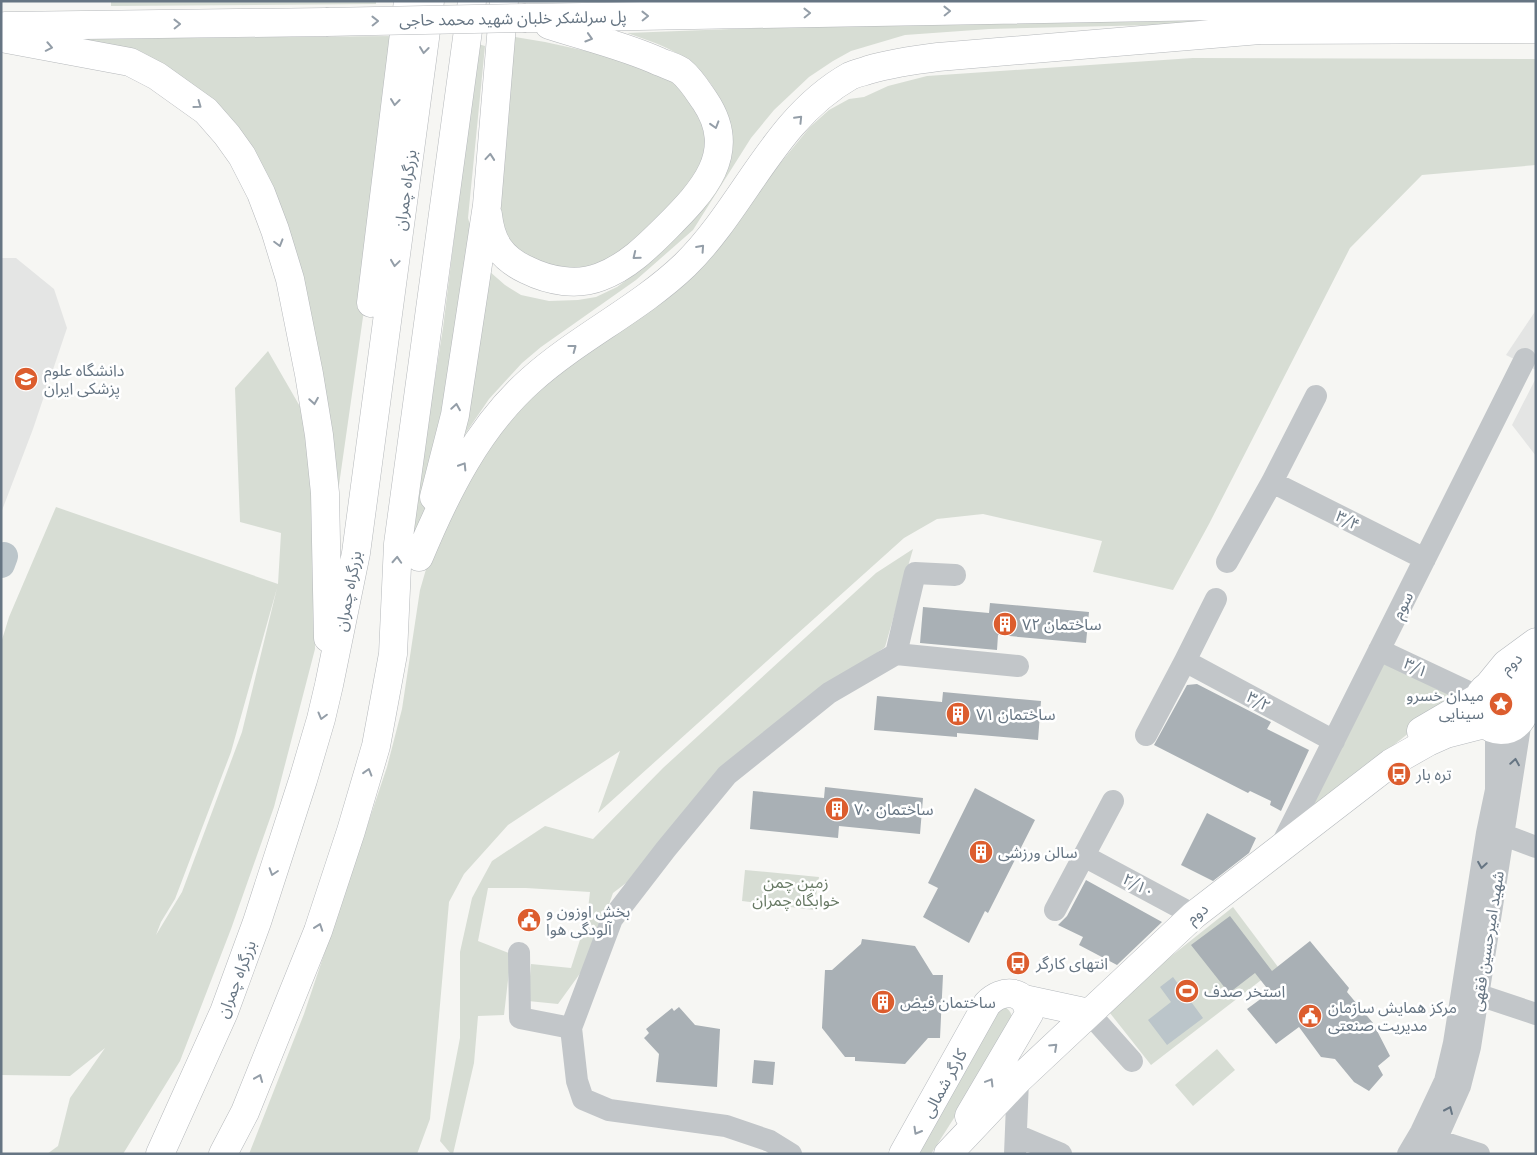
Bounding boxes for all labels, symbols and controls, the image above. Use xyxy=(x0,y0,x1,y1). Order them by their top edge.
one-way arrow xyxy=(943,6,951,16)
street label: پل سرلشکر خلبان شهید محمد حاجی xyxy=(399,7,627,31)
one-way arrow xyxy=(803,8,811,19)
one-way arrow xyxy=(642,11,649,21)
one-way arrow xyxy=(371,16,379,26)
one-way arrow xyxy=(174,19,182,29)
one-way arrow xyxy=(585,32,593,42)
one-way arrow xyxy=(45,41,54,51)
one-way arrow xyxy=(419,46,430,54)
one-way arrow xyxy=(390,98,401,106)
one-way arrow xyxy=(192,99,202,108)
one-way arrow xyxy=(793,116,802,125)
one-way arrow xyxy=(710,120,720,129)
street label: بزرگراه چمران xyxy=(390,148,422,232)
one-way arrow xyxy=(484,152,495,160)
one-way arrow xyxy=(274,238,284,246)
one-way arrow xyxy=(695,245,704,254)
one-way arrow xyxy=(633,250,642,258)
one-way arrow xyxy=(391,258,401,267)
one-way arrow xyxy=(567,345,577,354)
place label: دانشگاه علوم پزشکی ایران xyxy=(44,361,124,399)
school or university icon: دانشگاه علوم پزشکی ایران xyxy=(13,366,39,392)
one-way arrow xyxy=(308,397,318,406)
one-way arrow xyxy=(450,403,460,412)
one-way arrow xyxy=(456,462,466,471)
street label: ۳/۴ xyxy=(1333,506,1363,534)
street label: بزرگراه چمران xyxy=(331,549,367,633)
one-way arrow xyxy=(392,556,403,564)
street label: سوم xyxy=(1388,589,1420,623)
building icon: ساختمان ۷۲ xyxy=(992,611,1018,637)
place label: ساختمان ۷۲ xyxy=(1022,615,1101,634)
street label: دوم xyxy=(1497,649,1528,680)
street label: ۳/۱ xyxy=(1401,654,1431,680)
place label: میدان خسرو سینایی xyxy=(1406,686,1484,723)
street label: ۳/۲ xyxy=(1244,687,1274,715)
place icon: میدان خسرو سینایی xyxy=(1488,691,1514,717)
building icon: ساختمان ۷۱ xyxy=(945,701,971,727)
place label: ساختمان ۷۱ xyxy=(976,705,1055,724)
one-way arrow xyxy=(317,712,327,720)
one-way arrow xyxy=(1509,758,1520,766)
bus stop icon: تره بار xyxy=(1386,761,1412,787)
place label: تره بار xyxy=(1415,765,1452,784)
one-way arrow xyxy=(362,769,372,777)
building icon: ساختمان ۷۰ xyxy=(824,796,850,822)
place label: ساختمان ۷۰ xyxy=(854,800,933,819)
building icon: سالن ورزشی xyxy=(968,839,994,865)
place label: سالن ورزشی xyxy=(998,843,1077,862)
one-way arrow xyxy=(1478,860,1488,869)
one-way arrow xyxy=(269,867,279,875)
street label: ۲/۱۰ xyxy=(1120,869,1158,901)
street label: شهید امیرحسین فقهی xyxy=(1467,869,1508,1013)
park label: زمین چمن خوابگاه چمران xyxy=(752,873,840,911)
street label: دوم xyxy=(1183,899,1214,930)
place label: بخش اوزون و آلودگی هوا xyxy=(546,902,630,939)
public building icon: بخش اوزون و آلودگی هوا xyxy=(516,907,542,933)
one-way arrow xyxy=(313,923,323,932)
street label: بزرگراه چمران xyxy=(213,938,261,1021)
bus stop icon: انتهای کارگر xyxy=(1005,950,1031,976)
place label: انتهای کارگر xyxy=(1035,954,1108,973)
sports icon: استخر صدف xyxy=(1174,978,1200,1004)
place label: استخر صدف xyxy=(1204,982,1285,1001)
building icon: ساختمان فیض xyxy=(870,989,896,1015)
place label: ساختمان فیض xyxy=(900,993,996,1012)
place label: مرکز همایش سازمان مدیریت صنعتی xyxy=(1328,998,1457,1035)
public building icon: مرکز همایش سازمان مدیریت صنعتی xyxy=(1297,1003,1323,1029)
one-way arrow xyxy=(1048,1044,1057,1053)
street label: کارگر شمالی xyxy=(918,1045,971,1121)
one-way arrow xyxy=(252,1074,263,1083)
one-way arrow xyxy=(983,1078,993,1087)
one-way arrow xyxy=(1443,1106,1453,1115)
one-way arrow xyxy=(913,1125,923,1134)

